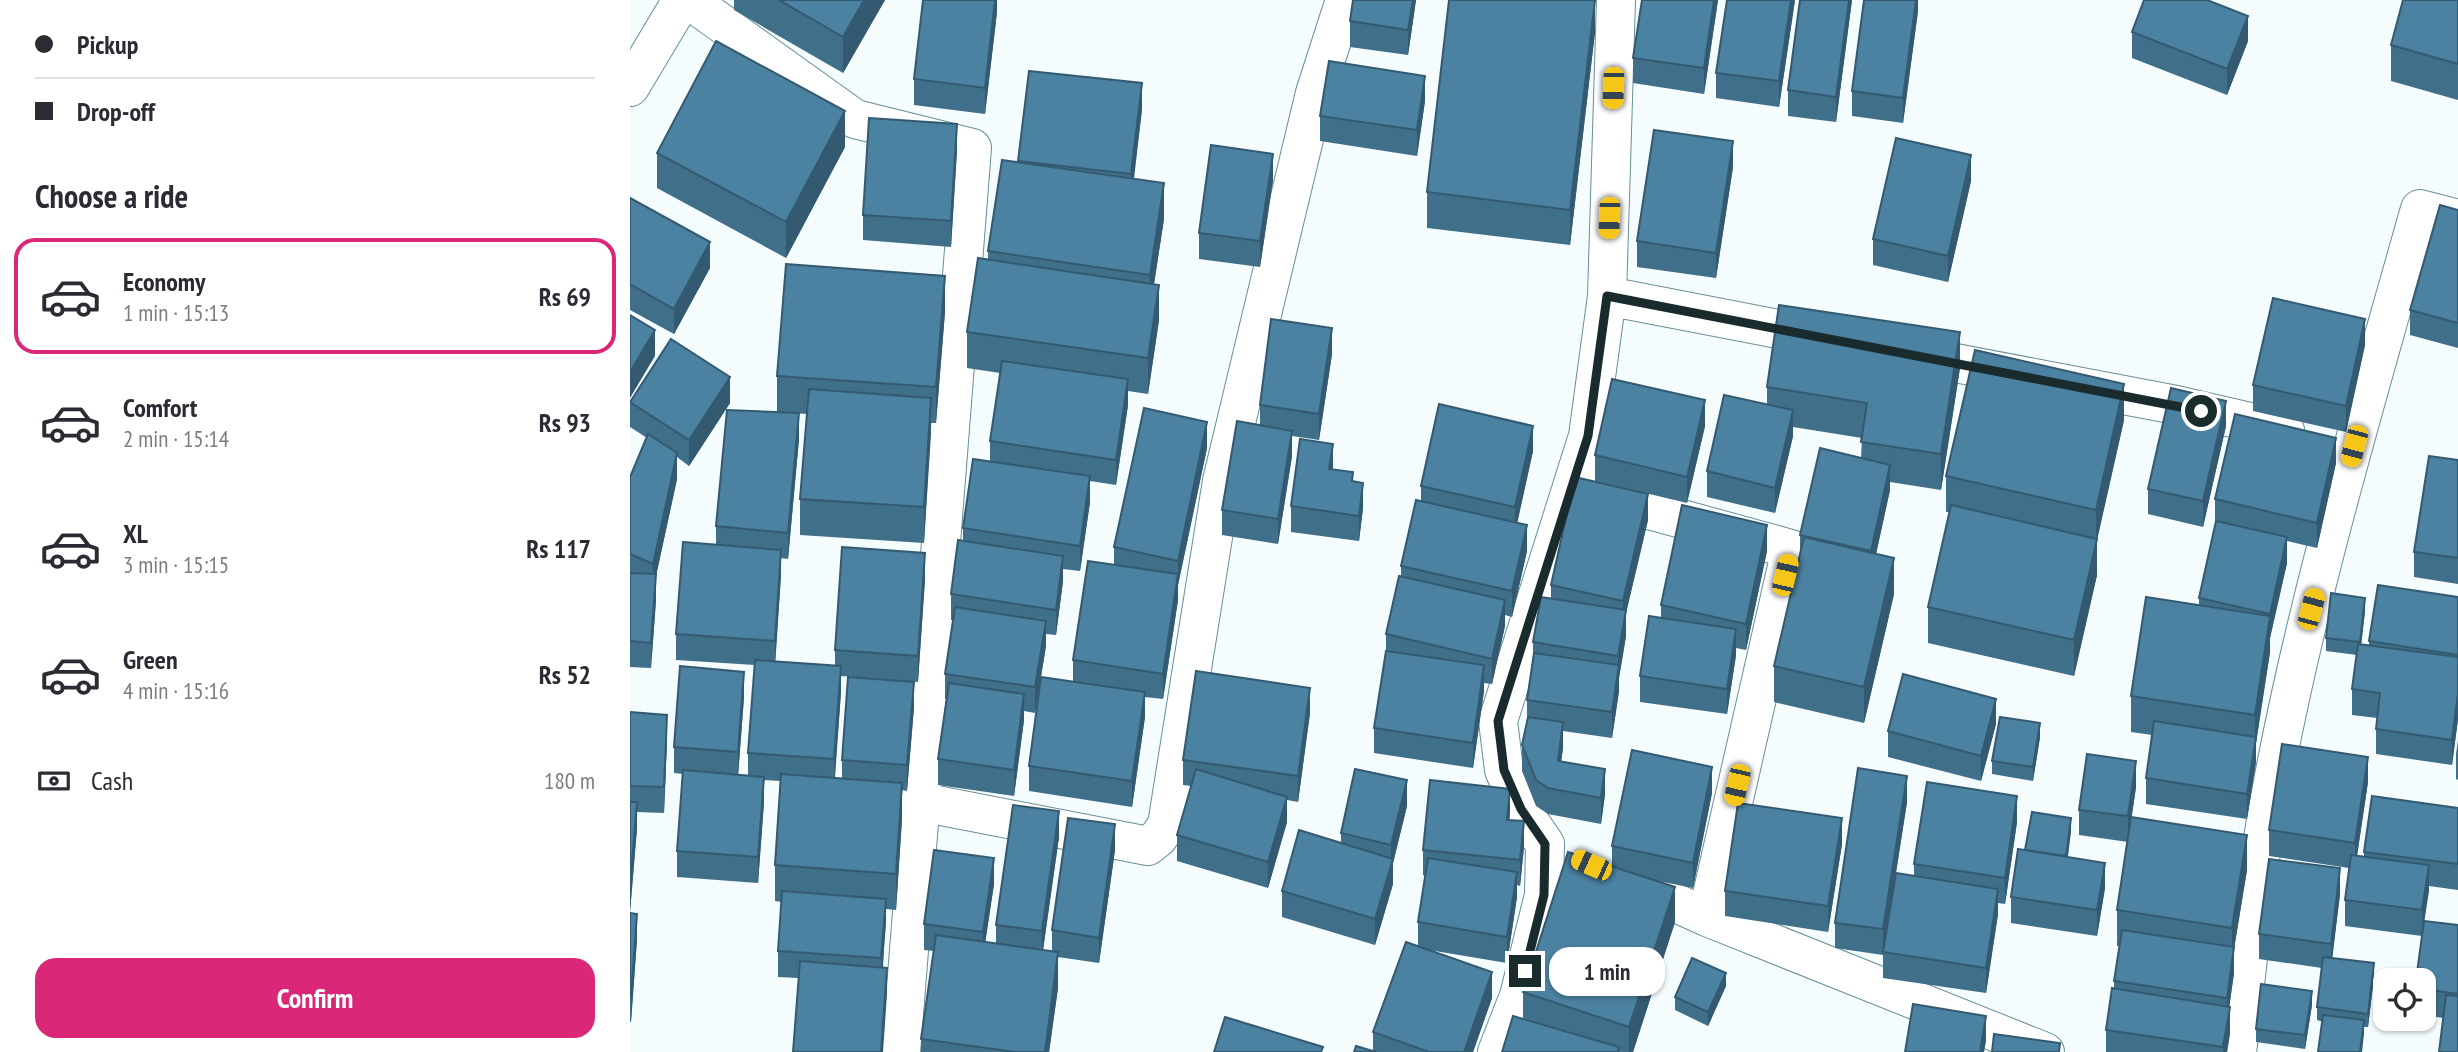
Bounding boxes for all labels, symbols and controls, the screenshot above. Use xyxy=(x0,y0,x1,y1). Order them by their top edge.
text: Pickup xyxy=(77,28,138,61)
car xyxy=(1602,67,1625,109)
text: Drop-off xyxy=(77,95,155,128)
text: Choose a ride xyxy=(35,175,188,217)
car xyxy=(1598,197,1621,239)
icon: car xyxy=(39,265,102,328)
text: Economy xyxy=(123,265,205,298)
text: Rs 69 xyxy=(539,280,591,313)
text: 1 min · 15:13 xyxy=(123,298,229,327)
icon: car xyxy=(39,391,102,454)
text: Comfort xyxy=(123,391,197,424)
route start xyxy=(2185,395,2217,427)
text: Rs 93 xyxy=(539,406,591,439)
car xyxy=(2339,423,2370,469)
text: 2 min · 15:14 xyxy=(123,424,229,453)
icon: car xyxy=(39,517,102,580)
text: XL xyxy=(123,517,148,550)
text: Rs 117 xyxy=(526,532,591,565)
text: 3 min · 15:15 xyxy=(123,550,229,579)
car xyxy=(1771,552,1800,598)
car xyxy=(2296,586,2327,632)
icon: car xyxy=(39,643,102,706)
text: Green xyxy=(123,643,178,676)
text: Rs 52 xyxy=(539,658,591,691)
text: 4 min · 15:16 xyxy=(123,676,229,705)
icon: cash xyxy=(35,762,73,800)
car xyxy=(1723,762,1752,808)
text: Cash xyxy=(91,764,133,797)
text: 180 m xyxy=(544,766,595,795)
car xyxy=(1568,847,1615,883)
callout: 1 min xyxy=(1550,946,1665,996)
route end xyxy=(1509,955,1541,987)
text: 1 min xyxy=(1584,957,1630,986)
button: Confirm xyxy=(35,958,595,1038)
map controls xyxy=(2373,968,2436,1031)
button: locate xyxy=(2373,968,2436,1031)

